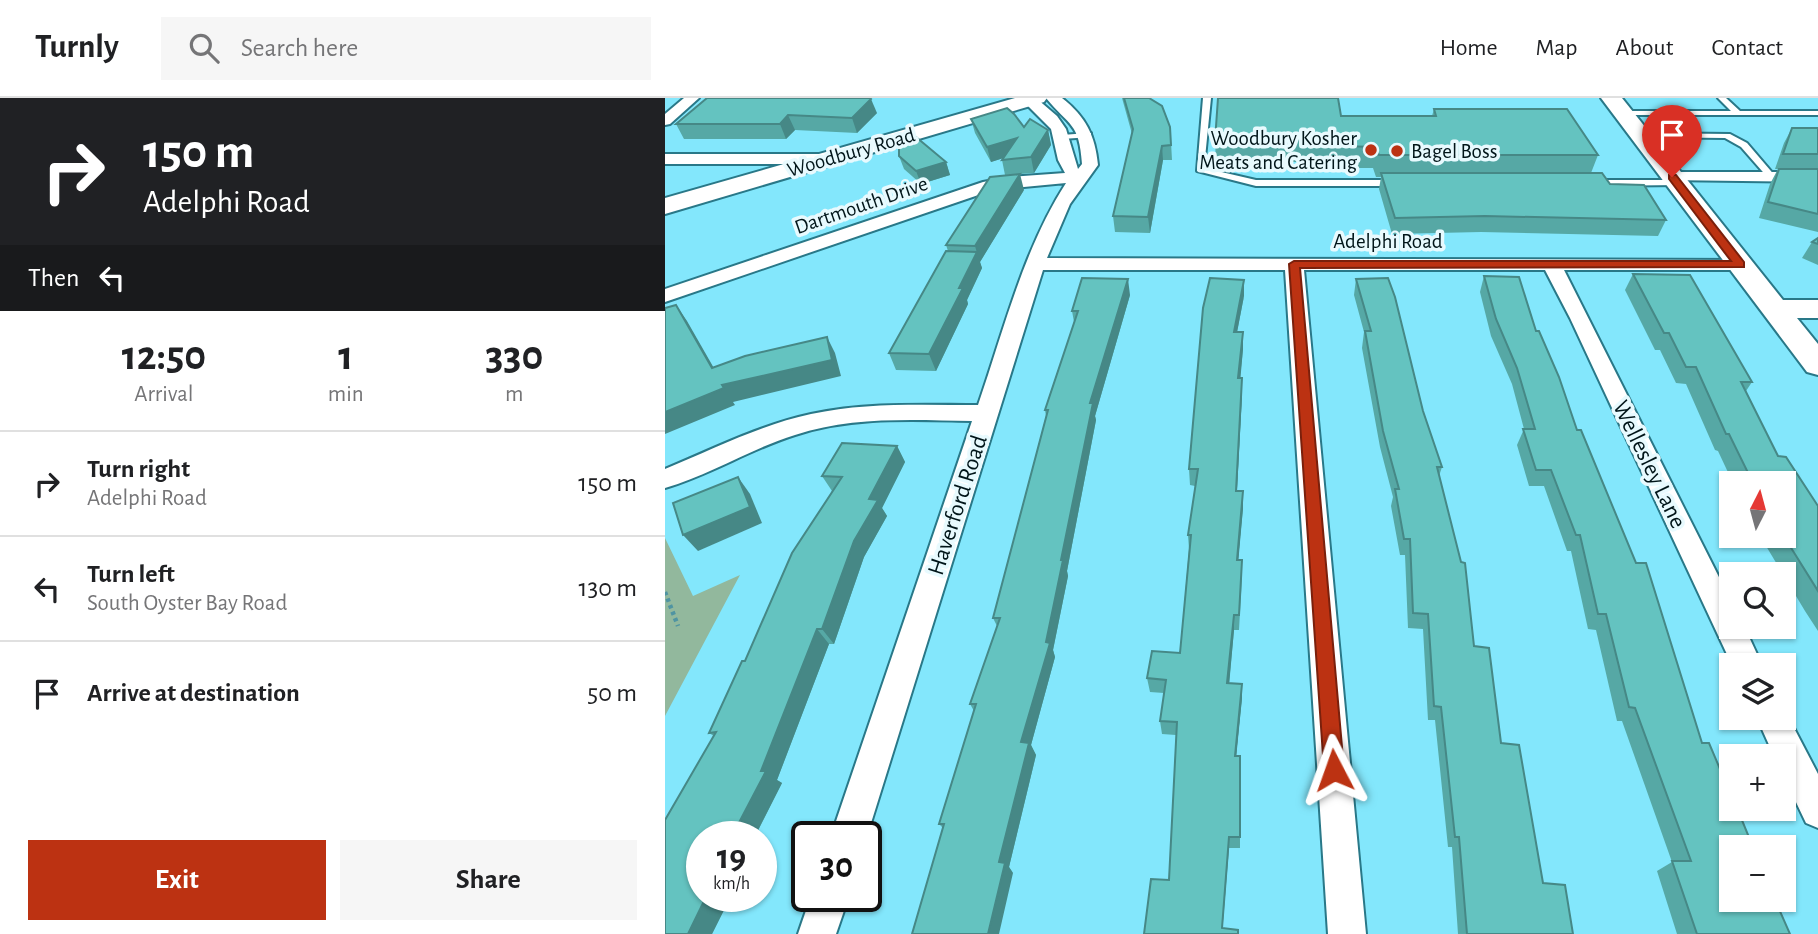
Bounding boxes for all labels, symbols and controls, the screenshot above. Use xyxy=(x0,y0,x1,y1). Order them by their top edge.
search box xyxy=(161,17,651,80)
icon: search xyxy=(185,29,223,67)
text: Turnly xyxy=(35,31,119,64)
text: Search here xyxy=(241,35,358,61)
text: Home xyxy=(1440,36,1498,60)
text: Map xyxy=(1536,36,1578,60)
text: About xyxy=(1616,36,1673,60)
text: Contact xyxy=(1711,36,1783,60)
pin xyxy=(1642,105,1702,177)
icon: arrive xyxy=(1653,116,1691,154)
street label: Woodbury Road xyxy=(785,124,918,181)
icon: right xyxy=(28,126,119,217)
text: 150 m xyxy=(143,128,254,177)
place label: Woodbury Kosher Meats and Catering xyxy=(1199,128,1358,173)
place label: Bagel Boss xyxy=(1411,141,1497,162)
marker: Woodbury Kosher Meats and Catering xyxy=(1363,142,1379,158)
marker: Bagel Boss xyxy=(1389,143,1405,159)
street label: Dartmouth Drive xyxy=(792,173,930,238)
text: Adelphi Road xyxy=(143,186,310,218)
street label: Adelphi Road xyxy=(1333,231,1443,252)
icon: left xyxy=(93,259,131,297)
text: Then xyxy=(28,265,79,291)
text: 12:50 xyxy=(122,335,206,377)
text: 1 xyxy=(338,335,353,377)
text: 330 xyxy=(485,335,543,377)
text: Arrival xyxy=(134,383,193,406)
text: min xyxy=(328,383,364,406)
text: m xyxy=(505,383,524,406)
street label: Wellesley Lane xyxy=(1608,397,1690,532)
street label: Haverford Road xyxy=(924,432,992,578)
text: Turn right xyxy=(87,456,190,482)
icon: right xyxy=(28,465,66,503)
text: 150 m xyxy=(578,470,637,496)
north arrow xyxy=(1719,471,1795,548)
map controls xyxy=(1719,471,1796,912)
text: Adelphi Road xyxy=(87,487,207,510)
text: Turn left xyxy=(87,561,175,587)
button: search xyxy=(1719,562,1796,639)
icon: left xyxy=(28,570,66,608)
text: 130 m xyxy=(579,575,637,601)
text: South Oyster Bay Road xyxy=(87,592,287,615)
button: layers xyxy=(1719,653,1796,730)
icon: arrive xyxy=(28,675,66,713)
text: Arrive at destination xyxy=(87,680,300,706)
text: 50 m xyxy=(587,680,637,706)
position arrow xyxy=(1297,733,1371,807)
button: + xyxy=(1719,744,1796,821)
speed limit sign: 30 xyxy=(791,821,882,912)
button: − xyxy=(1719,835,1796,912)
button: Exit xyxy=(28,840,326,920)
button: Share xyxy=(340,840,637,920)
text: 19 xyxy=(717,840,746,875)
text: km/h xyxy=(713,875,750,893)

